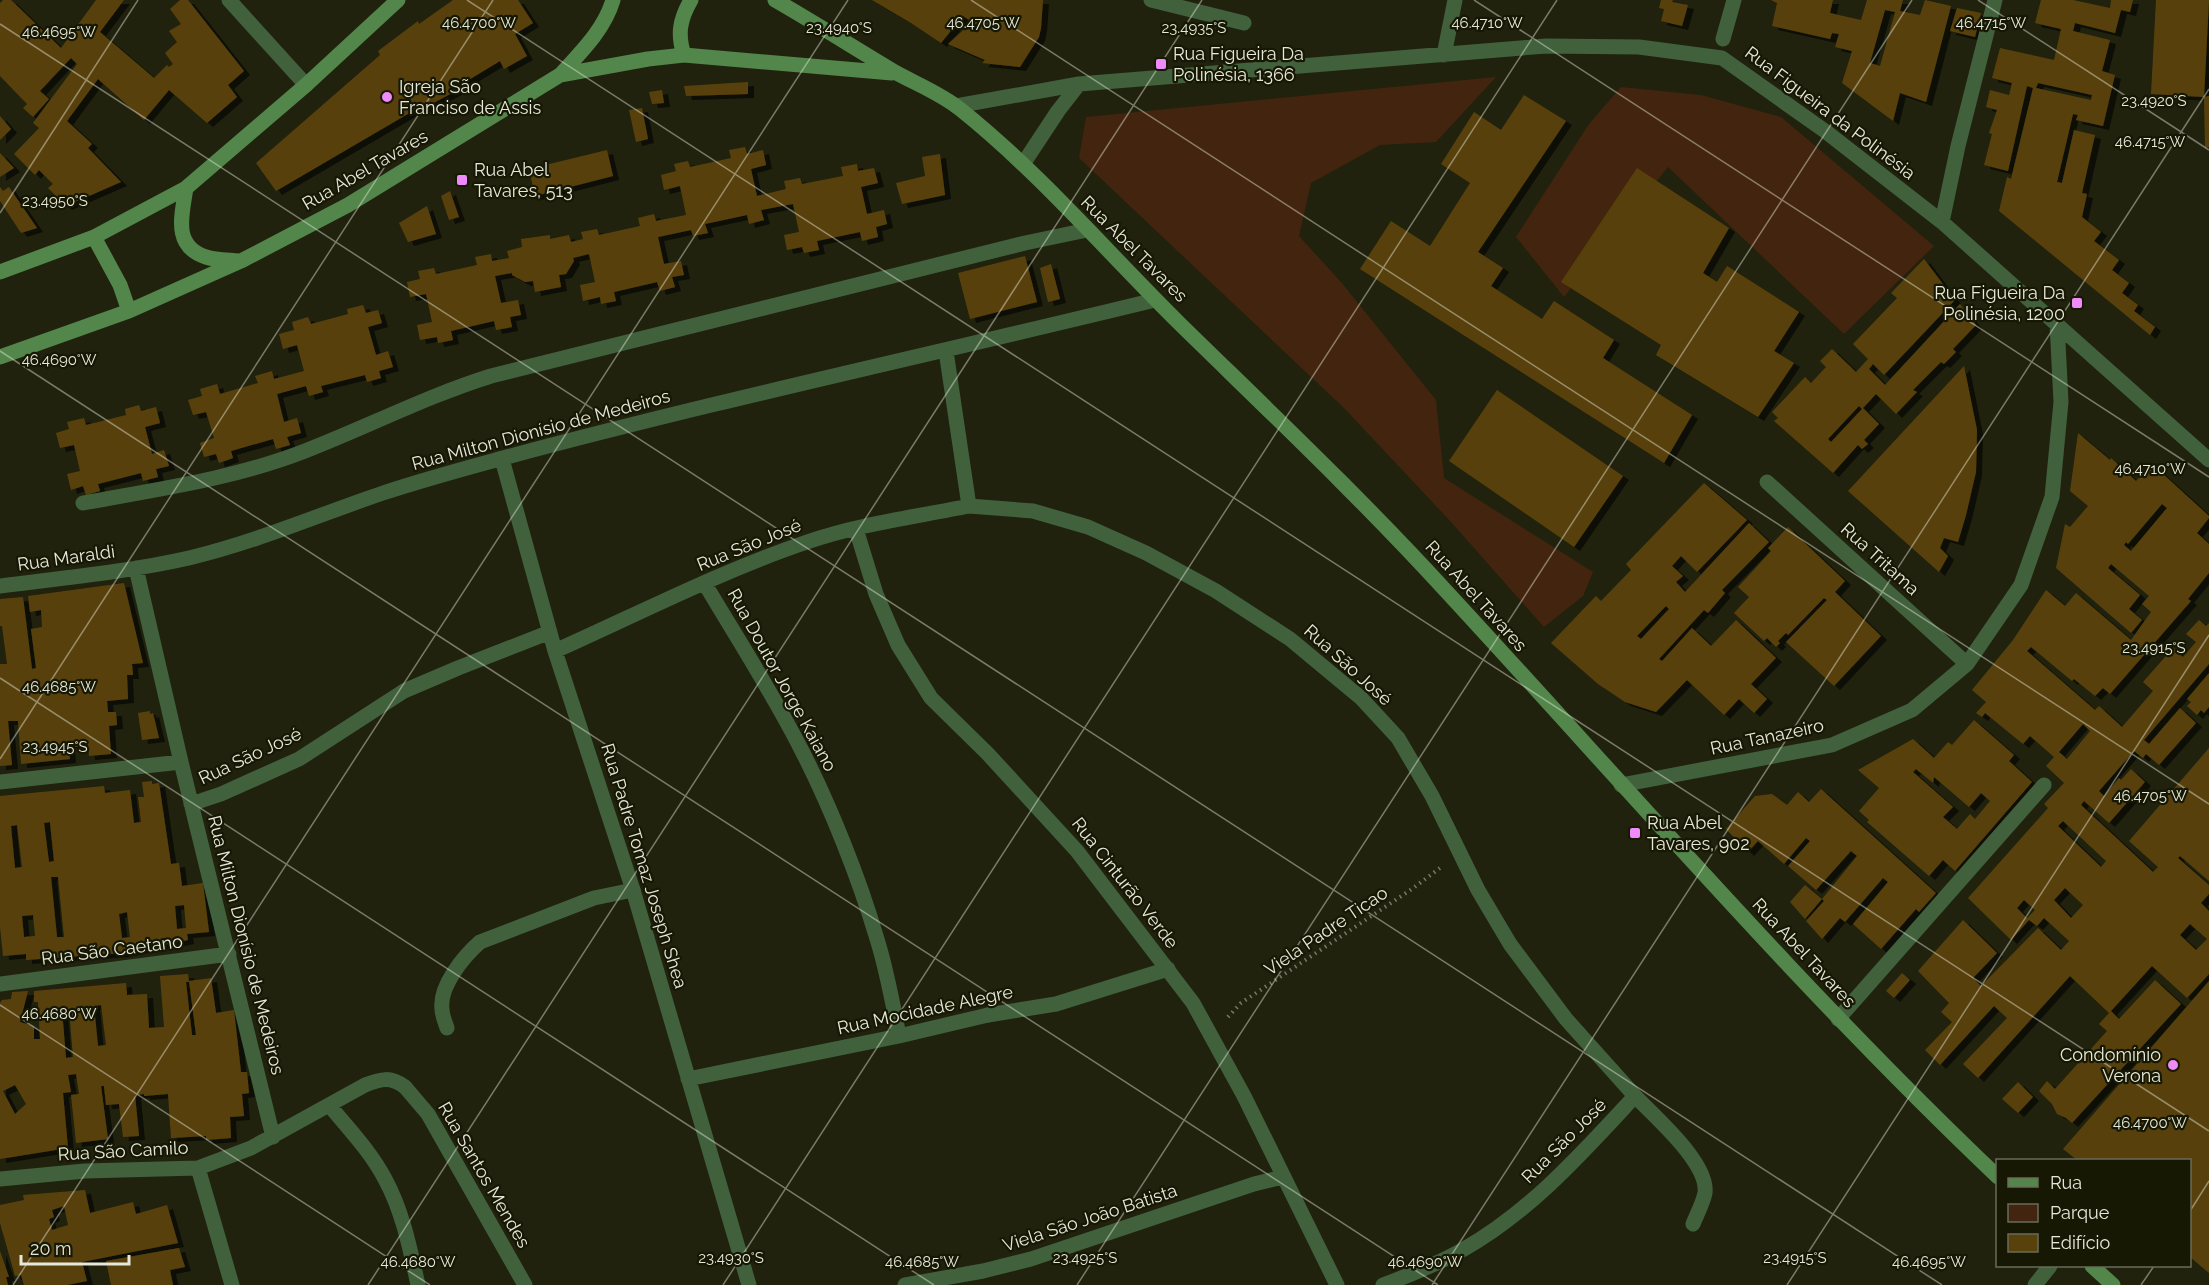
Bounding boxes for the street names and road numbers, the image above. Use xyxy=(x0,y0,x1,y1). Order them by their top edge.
street label: Rua Figueira da Polinésia xyxy=(1741,42,1920,184)
street label: Rua Abel Tavares xyxy=(298,125,432,214)
street label: Rua Abel Tavares xyxy=(1077,191,1192,306)
street label: Rua Milton Dionísio de Medeiros xyxy=(409,385,673,474)
street label: Rua São José xyxy=(694,514,804,575)
street label: Rua Tritama xyxy=(1837,518,1924,599)
street label: Rua Abel Tavares xyxy=(1421,536,1532,655)
street label: Rua Maraldi xyxy=(16,540,116,575)
street label: Rua Doutor Jorge Kaiano xyxy=(723,585,842,775)
street label: Rua São José xyxy=(1300,620,1397,710)
street label: Rua Tanazeiro xyxy=(1708,714,1826,759)
street label: Rua São José xyxy=(195,722,305,788)
street label: Rua Padre Tomaz Joseph Shea xyxy=(597,741,692,991)
street label: Rua Milton Dionísio de Medeiros xyxy=(204,813,289,1077)
street label: Rua Cinturão Verde xyxy=(1068,813,1183,953)
street label: Viela Padre Ticao xyxy=(1260,881,1392,980)
street label: Rua Abel Tavares xyxy=(1748,894,1860,1012)
street label: Rua São Caetano xyxy=(40,930,184,969)
street label: Rua Mocidade Alegre xyxy=(835,981,1015,1038)
street label: Rua São José xyxy=(1517,1094,1611,1187)
street label: Rua Santos Mendes xyxy=(434,1098,535,1252)
street label: Rua São Camilo xyxy=(57,1137,189,1164)
street label: Viela São João Batista xyxy=(1000,1179,1180,1256)

